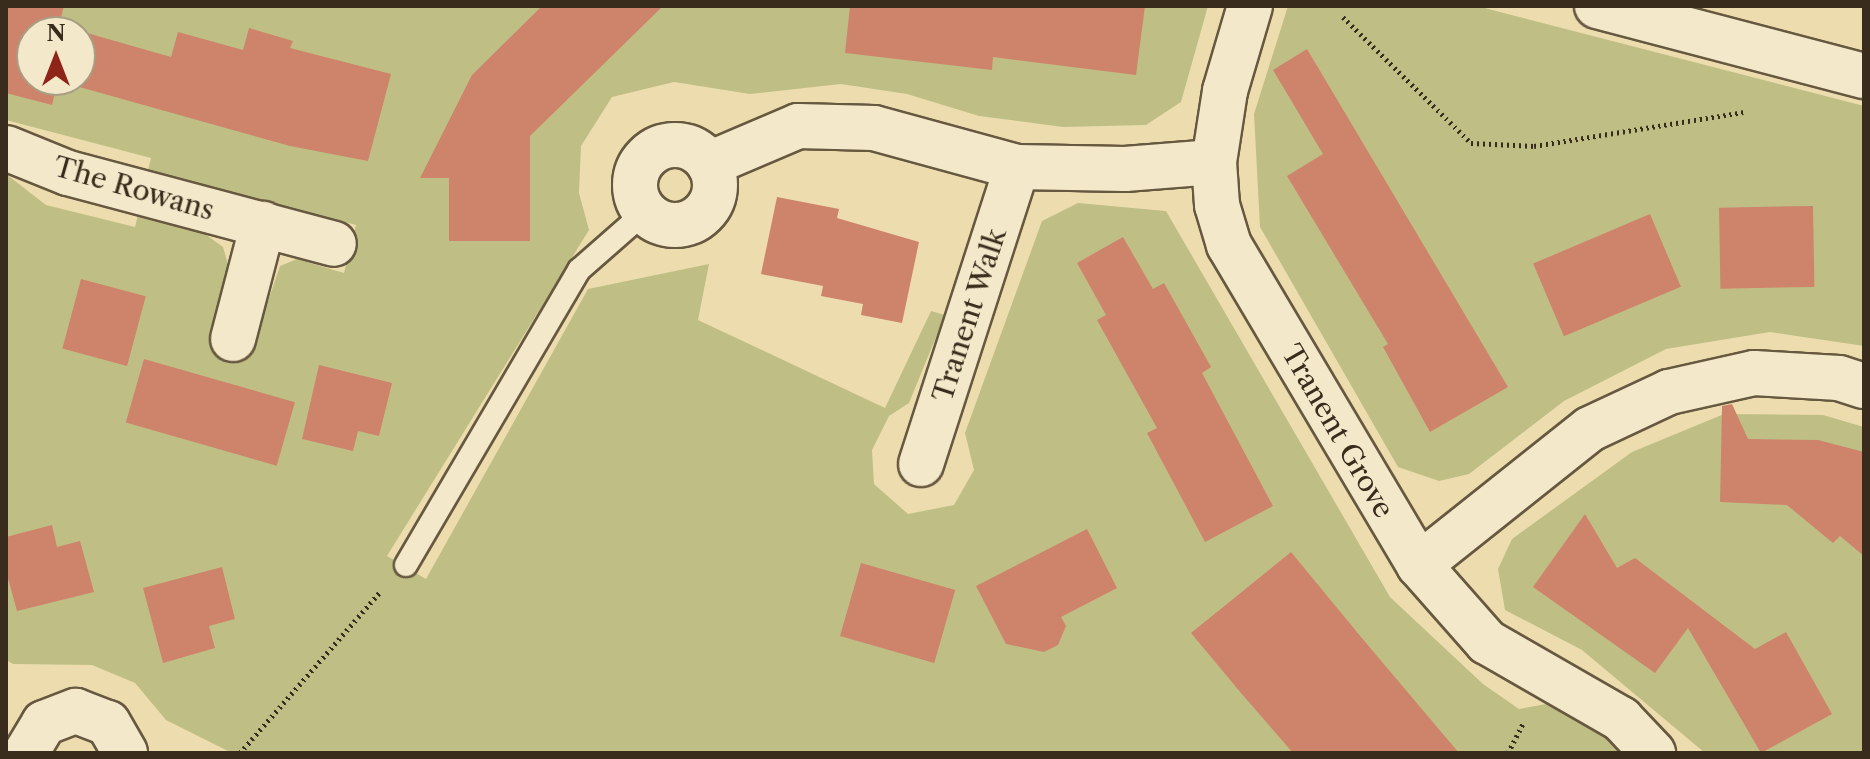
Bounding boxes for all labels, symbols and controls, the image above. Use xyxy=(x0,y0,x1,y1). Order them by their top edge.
north arrow xyxy=(16,16,96,96)
text: N xyxy=(46,20,66,47)
street label: The Rowans xyxy=(50,149,218,227)
street label: Tranent Walk xyxy=(925,224,1013,406)
street label: Tranent Grove xyxy=(1275,339,1401,523)

